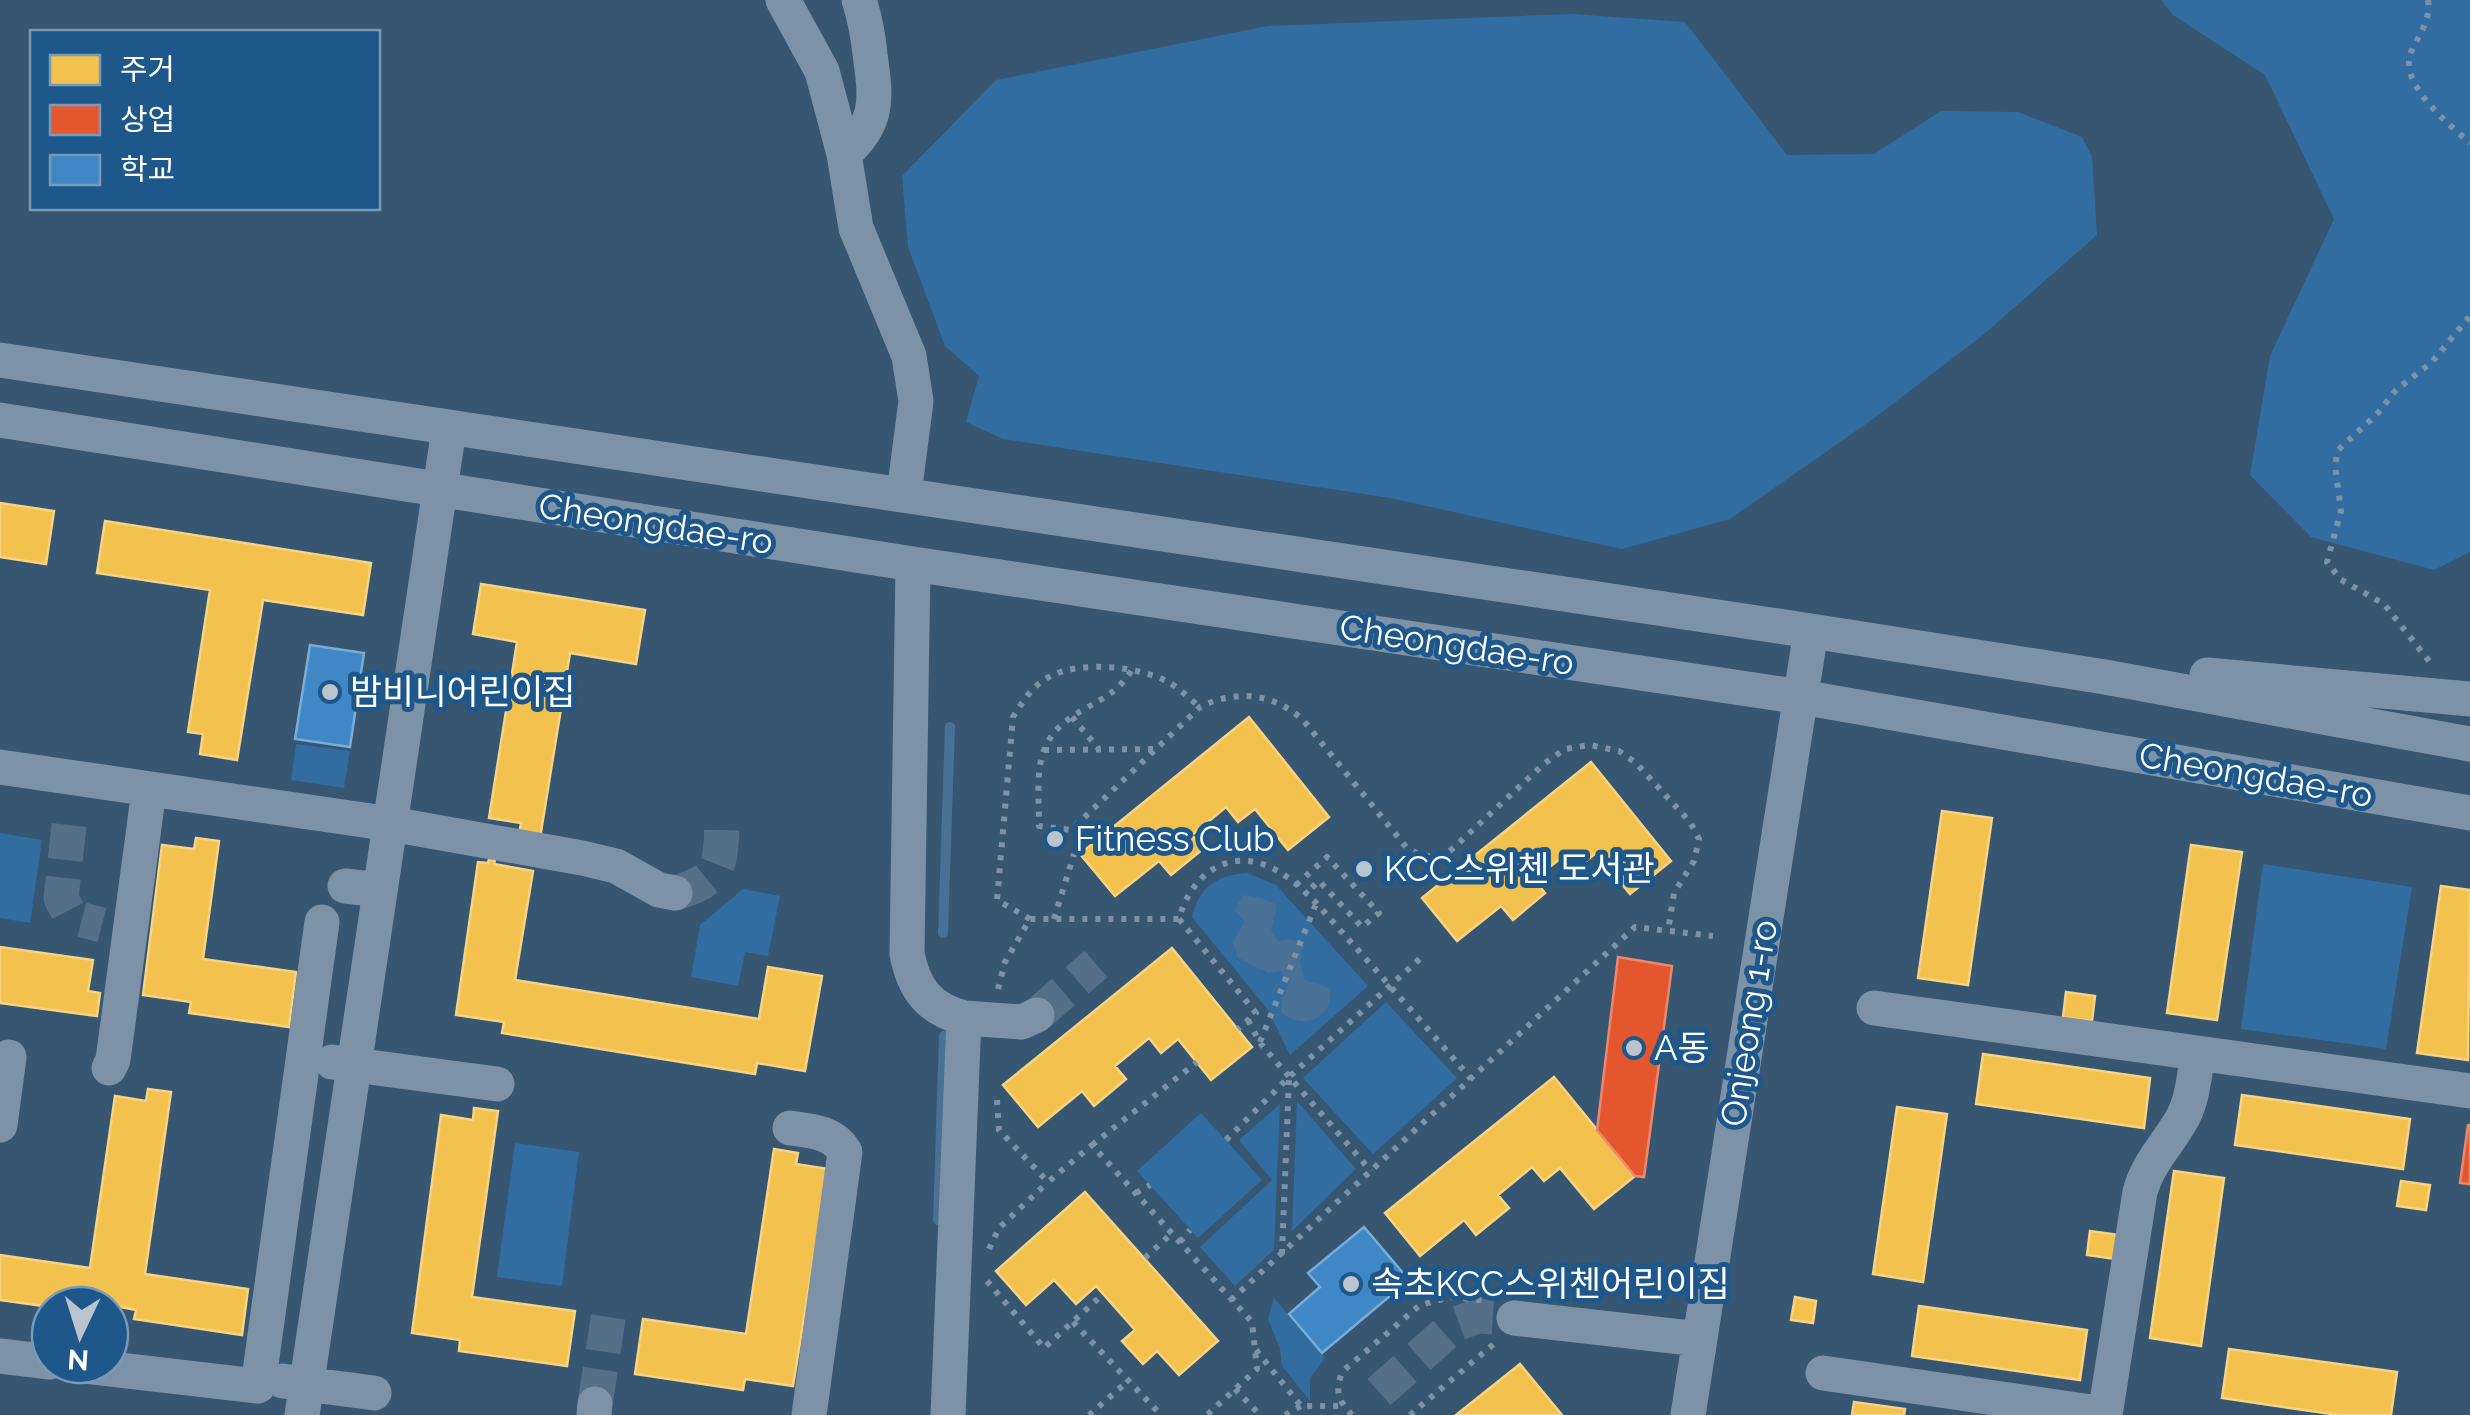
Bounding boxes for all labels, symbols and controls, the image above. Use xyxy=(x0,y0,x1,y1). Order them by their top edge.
legend xyxy=(30,30,380,210)
text: 주거 xyxy=(120,52,175,87)
text: 상업 xyxy=(120,102,175,137)
text: 학교 xyxy=(120,152,175,187)
street label: Cheongdae-ro xyxy=(536,485,776,562)
street label: Cheongdae-ro xyxy=(1337,606,1577,683)
place label: 밤비니어린이집 xyxy=(350,671,575,712)
marker: 밤비니어린이집 xyxy=(319,681,341,703)
street label: Cheongdae-ro xyxy=(2136,734,2376,815)
place label: Fitness Club xyxy=(1075,818,1275,859)
marker: Fitness Club xyxy=(1044,828,1066,850)
place label: KCC스위첸 도서관 xyxy=(1384,848,1655,889)
marker: KCC스위첸 도서관 xyxy=(1353,858,1375,880)
street label: Onjeong 1-ro xyxy=(1712,917,1785,1129)
place label: A동 xyxy=(1654,1027,1710,1068)
marker: A동 xyxy=(1623,1037,1645,1059)
place label: 속초KCC스위첸어린이집 xyxy=(1371,1263,1730,1304)
marker: 속초KCC스위첸어린이집 xyxy=(1340,1273,1362,1295)
north arrow xyxy=(30,1285,130,1385)
text: N xyxy=(66,1342,90,1377)

